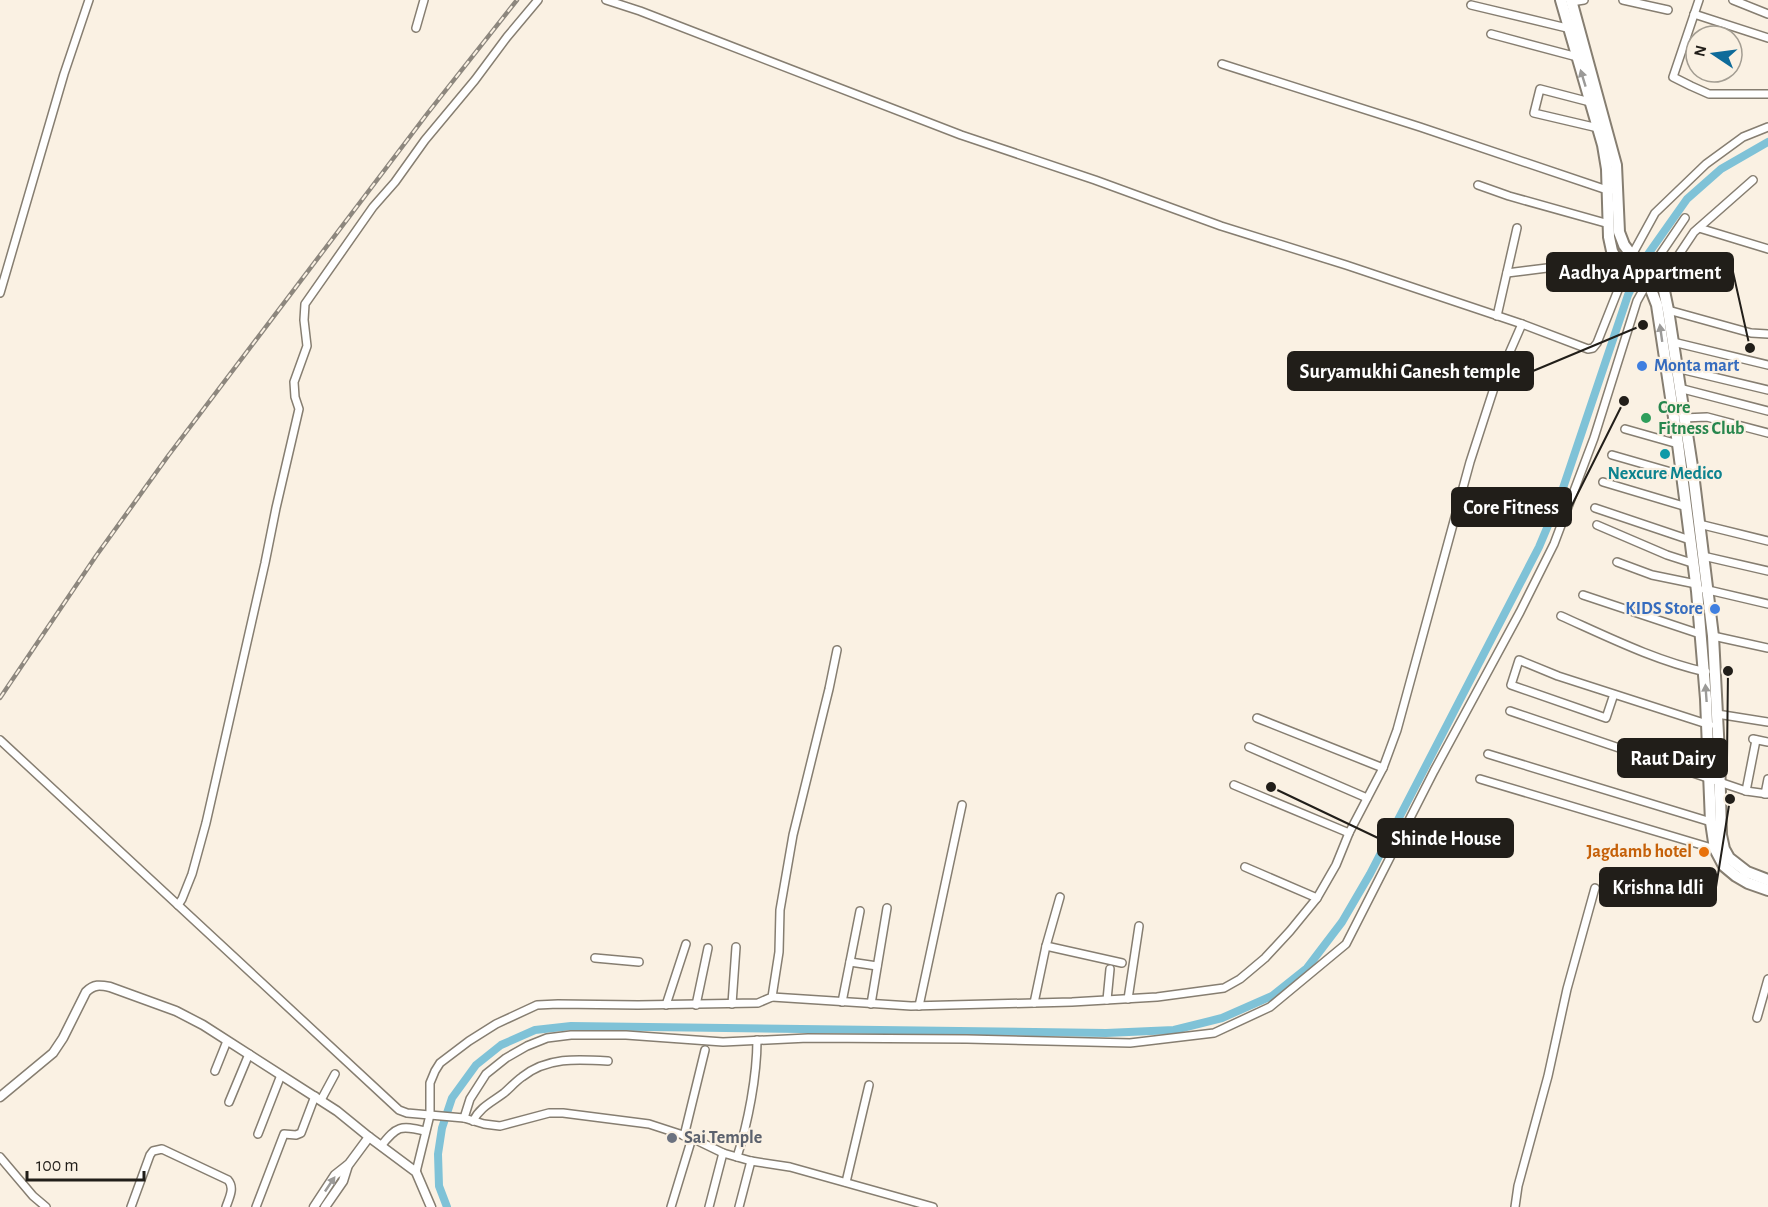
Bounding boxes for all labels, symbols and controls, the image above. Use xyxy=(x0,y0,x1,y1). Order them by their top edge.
north arrow xyxy=(1684,24,1744,84)
text: N xyxy=(1691,44,1709,58)
one-way arrow xyxy=(1578,69,1587,87)
callout: Aadhya Appartment xyxy=(1547,253,1733,291)
text: Aadhya Appartment xyxy=(1559,263,1721,283)
one-way arrow xyxy=(1656,323,1665,342)
callout: Suryamukhi Ganesh temple xyxy=(1288,352,1533,390)
place label: Monta mart xyxy=(1654,357,1739,375)
marker: Monta mart xyxy=(1635,359,1649,373)
text: Suryamukhi Ganesh temple xyxy=(1300,362,1520,382)
place label: Core Fitness Club xyxy=(1658,399,1744,438)
marker: Core Fitness Club xyxy=(1639,411,1653,425)
marker: Nexcure Medico xyxy=(1658,447,1672,461)
place label: Nexcure Medico xyxy=(1608,465,1723,483)
callout: Core Fitness xyxy=(1452,488,1571,526)
text: Core Fitness xyxy=(1463,498,1559,518)
place label: KIDS Store xyxy=(1625,600,1703,618)
marker: KIDS Store xyxy=(1708,602,1722,616)
one-way arrow xyxy=(1701,683,1710,702)
callout: Raut Dairy xyxy=(1618,739,1727,777)
text: Raut Dairy xyxy=(1630,749,1716,769)
callout: Shinde House xyxy=(1378,819,1513,857)
text: Shinde House xyxy=(1391,829,1501,849)
place label: Jagdamb hotel xyxy=(1586,843,1692,861)
marker: Jagdamb hotel xyxy=(1697,845,1711,859)
callout: Krishna Idli xyxy=(1600,868,1716,906)
text: Krishna Idli xyxy=(1612,878,1704,898)
place label: Sai Temple xyxy=(684,1129,762,1147)
marker: Sai Temple xyxy=(665,1131,679,1145)
scale bar xyxy=(27,1144,144,1182)
text: 100 m xyxy=(36,1157,79,1175)
one-way arrow xyxy=(324,1176,335,1192)

